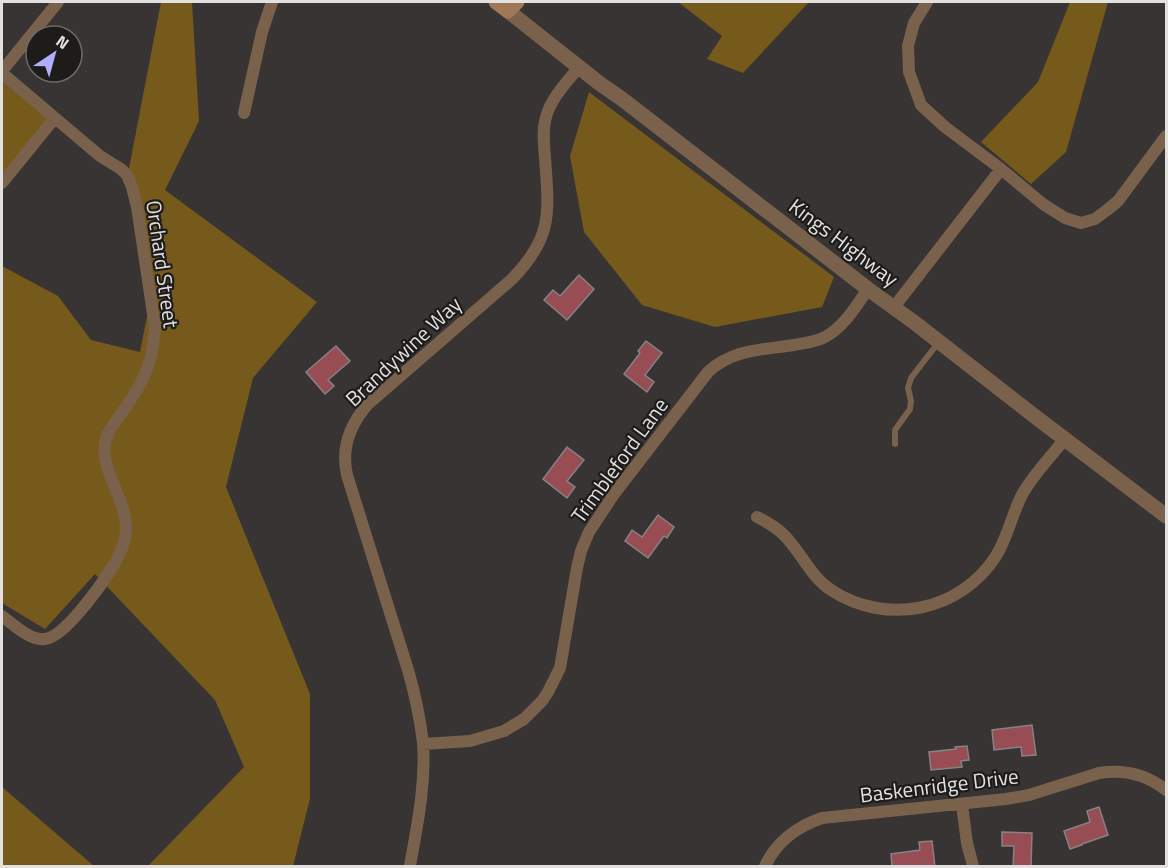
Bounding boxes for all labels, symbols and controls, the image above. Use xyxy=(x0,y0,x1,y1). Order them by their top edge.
north arrow xyxy=(24,24,84,84)
text: N xyxy=(51,29,74,55)
street label: Kings Highway xyxy=(782,190,906,294)
street label: Orchard Street xyxy=(138,198,188,331)
street label: Brandywine Way xyxy=(338,288,468,414)
street label: Trimbleford Lane xyxy=(562,391,676,529)
street label: Baskenridge Drive xyxy=(858,759,1020,811)

